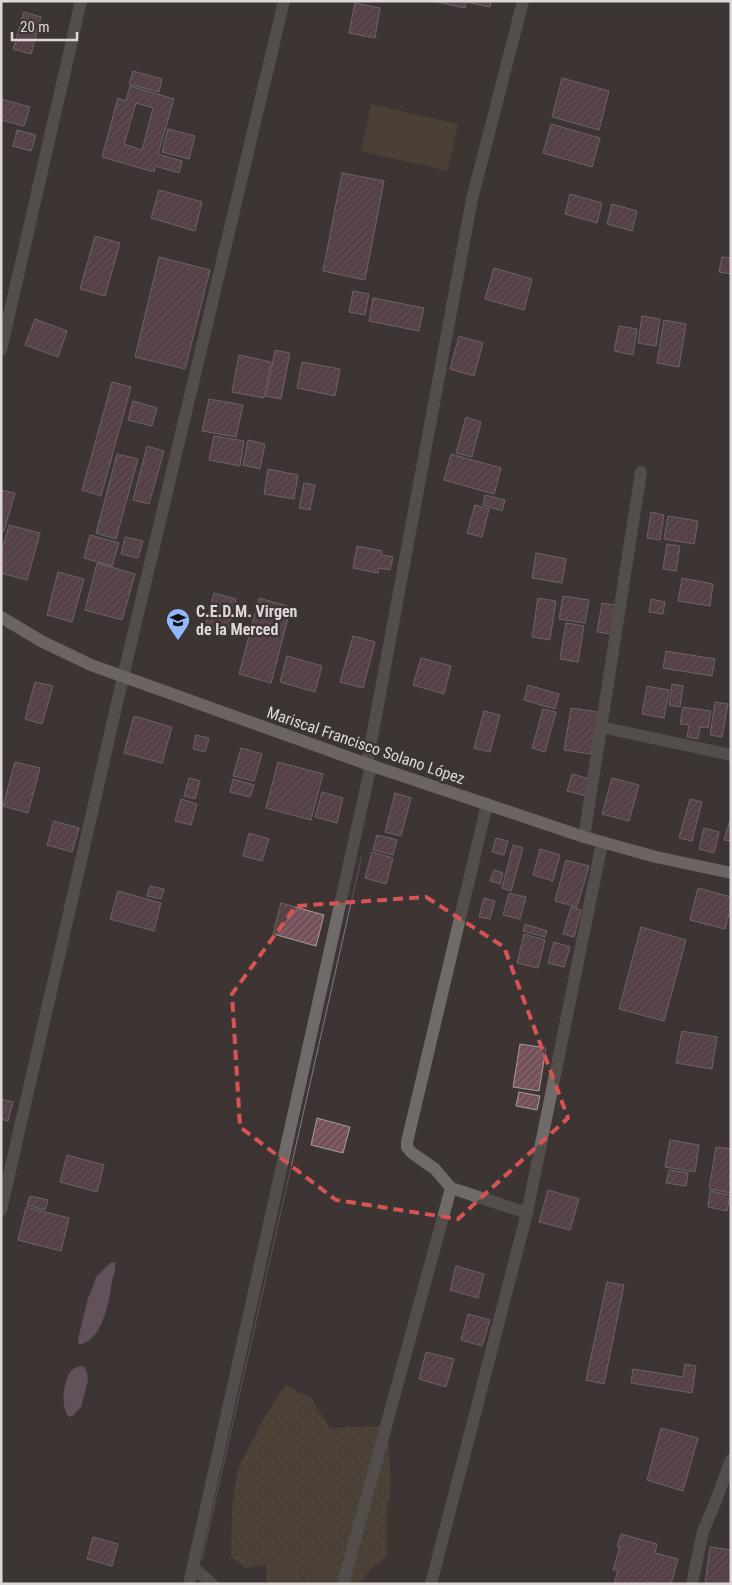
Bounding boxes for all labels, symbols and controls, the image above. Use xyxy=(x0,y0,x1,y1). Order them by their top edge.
scale bar xyxy=(12,10,78,42)
text: 20 m xyxy=(20,18,50,36)
place label: C.E.D.M. Virgen de la Merced xyxy=(196,602,298,639)
school or university icon: C.E.D.M. Virgen de la Merced xyxy=(165,607,191,641)
street label: Mariscal Francisco Solano López xyxy=(264,703,467,788)

